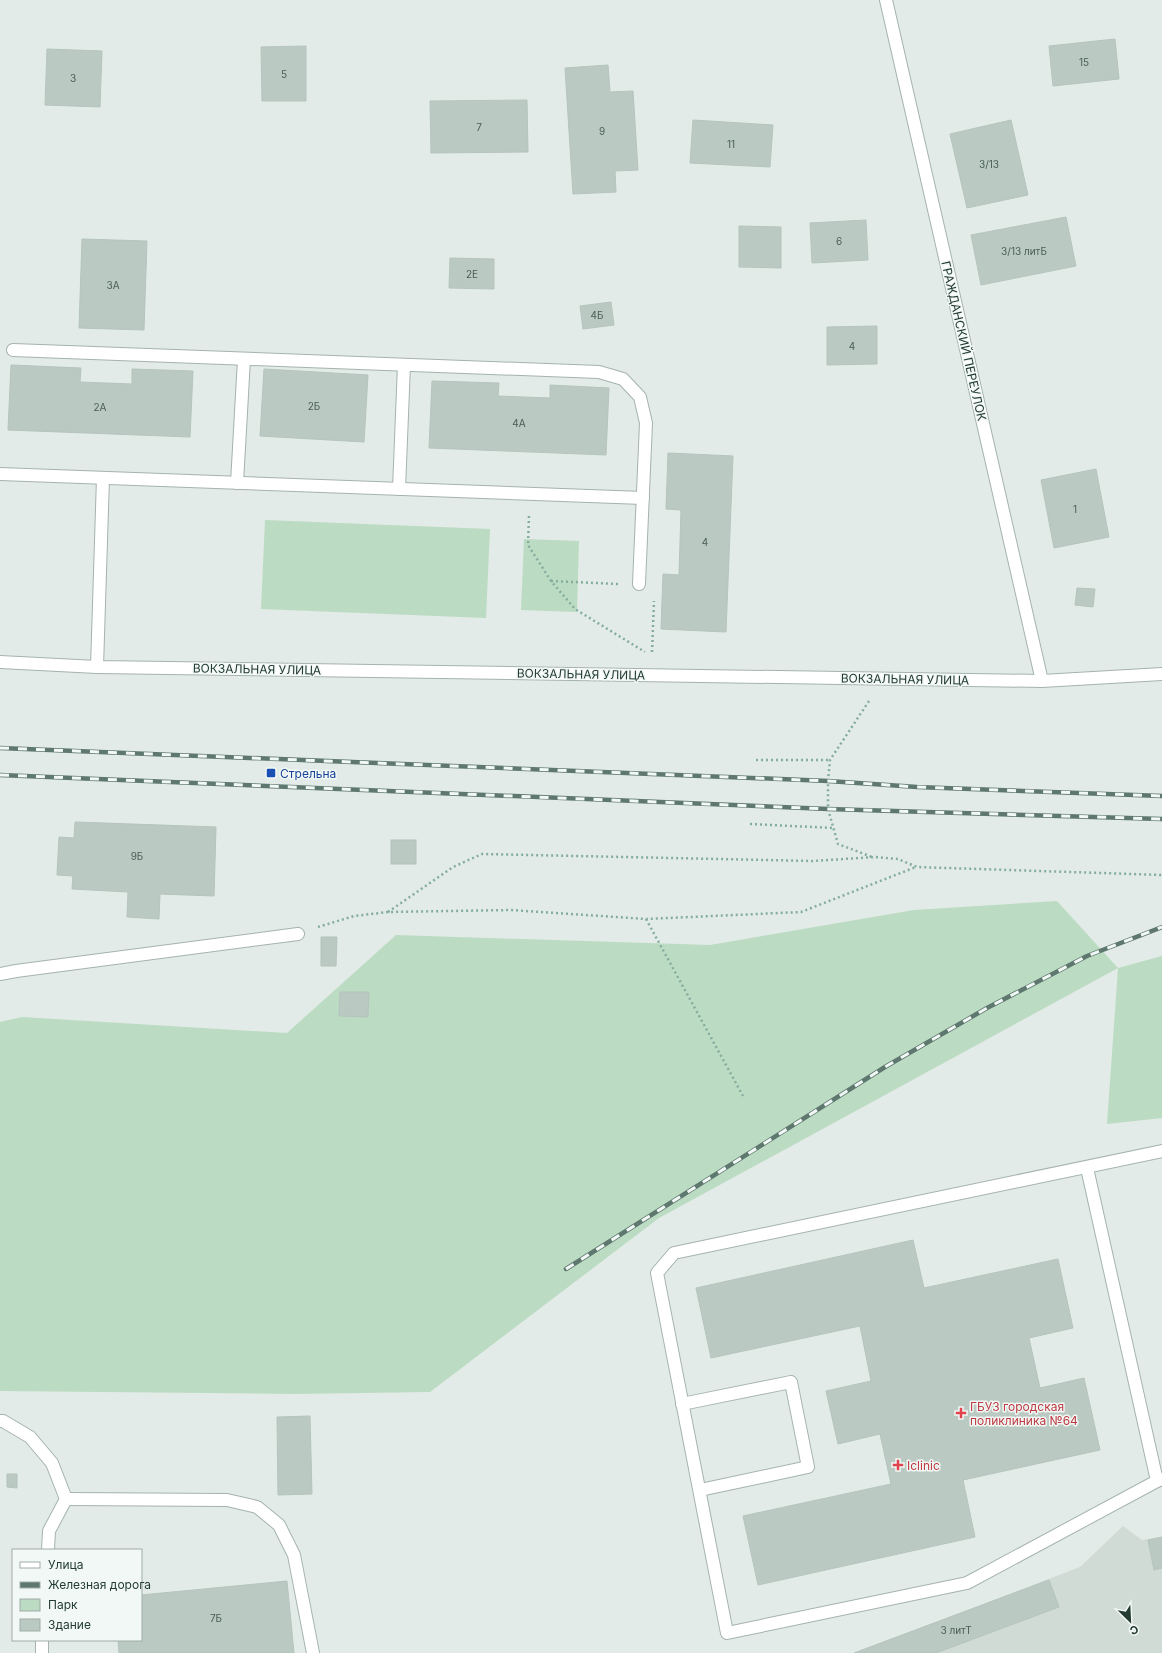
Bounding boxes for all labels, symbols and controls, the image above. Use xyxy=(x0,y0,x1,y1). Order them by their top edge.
house number: 15 xyxy=(1079,56,1089,68)
house number: 5 xyxy=(281,68,287,80)
house number: 3 xyxy=(70,72,76,84)
house number: 7 xyxy=(476,121,482,133)
house number: 9 xyxy=(599,125,605,137)
house number: 11 xyxy=(727,138,735,150)
house number: 3/13 xyxy=(979,158,999,170)
house number: 6 xyxy=(836,235,842,247)
house number: 3/13 литБ xyxy=(1001,245,1047,257)
street label: ГРАЖДАНСКИЙ ПЕРЕУЛОК xyxy=(938,260,990,422)
house number: 2Е xyxy=(466,268,478,280)
house number: 3А xyxy=(106,279,120,291)
house number: 4Б xyxy=(591,309,603,321)
house number: 4 xyxy=(849,340,855,352)
house number: 2Б xyxy=(308,400,320,412)
house number: 2А xyxy=(94,401,107,413)
house number: 4А xyxy=(512,417,526,429)
house number: 1 xyxy=(1073,503,1077,515)
house number: 4 xyxy=(702,536,708,548)
street label: ВОКЗАЛЬНАЯ УЛИЦА xyxy=(193,660,321,678)
street label: ВОКЗАЛЬНАЯ УЛИЦА xyxy=(517,665,645,683)
street label: ВОКЗАЛЬНАЯ УЛИЦА xyxy=(841,670,969,688)
place label: Стрельна xyxy=(280,766,336,781)
marker: Стрельна xyxy=(265,767,277,779)
house number: 9Б xyxy=(131,850,143,862)
place label: ГБУЗ городская поликлиника №64 xyxy=(970,1399,1078,1428)
marker: ГБУЗ городская поликлиника №64 xyxy=(955,1407,967,1419)
place label: Iclinic xyxy=(907,1458,940,1473)
marker: Iclinic xyxy=(892,1459,904,1471)
legend xyxy=(12,1549,142,1641)
text: Улица xyxy=(48,1557,83,1572)
text: Железная дорога xyxy=(48,1577,151,1592)
text: Парк xyxy=(48,1597,78,1612)
north arrow xyxy=(1110,1601,1150,1641)
house number: 7Б xyxy=(210,1612,222,1624)
text: Здание xyxy=(48,1617,91,1632)
text: С xyxy=(1128,1622,1141,1638)
house number: 3 литТ xyxy=(940,1624,972,1636)

